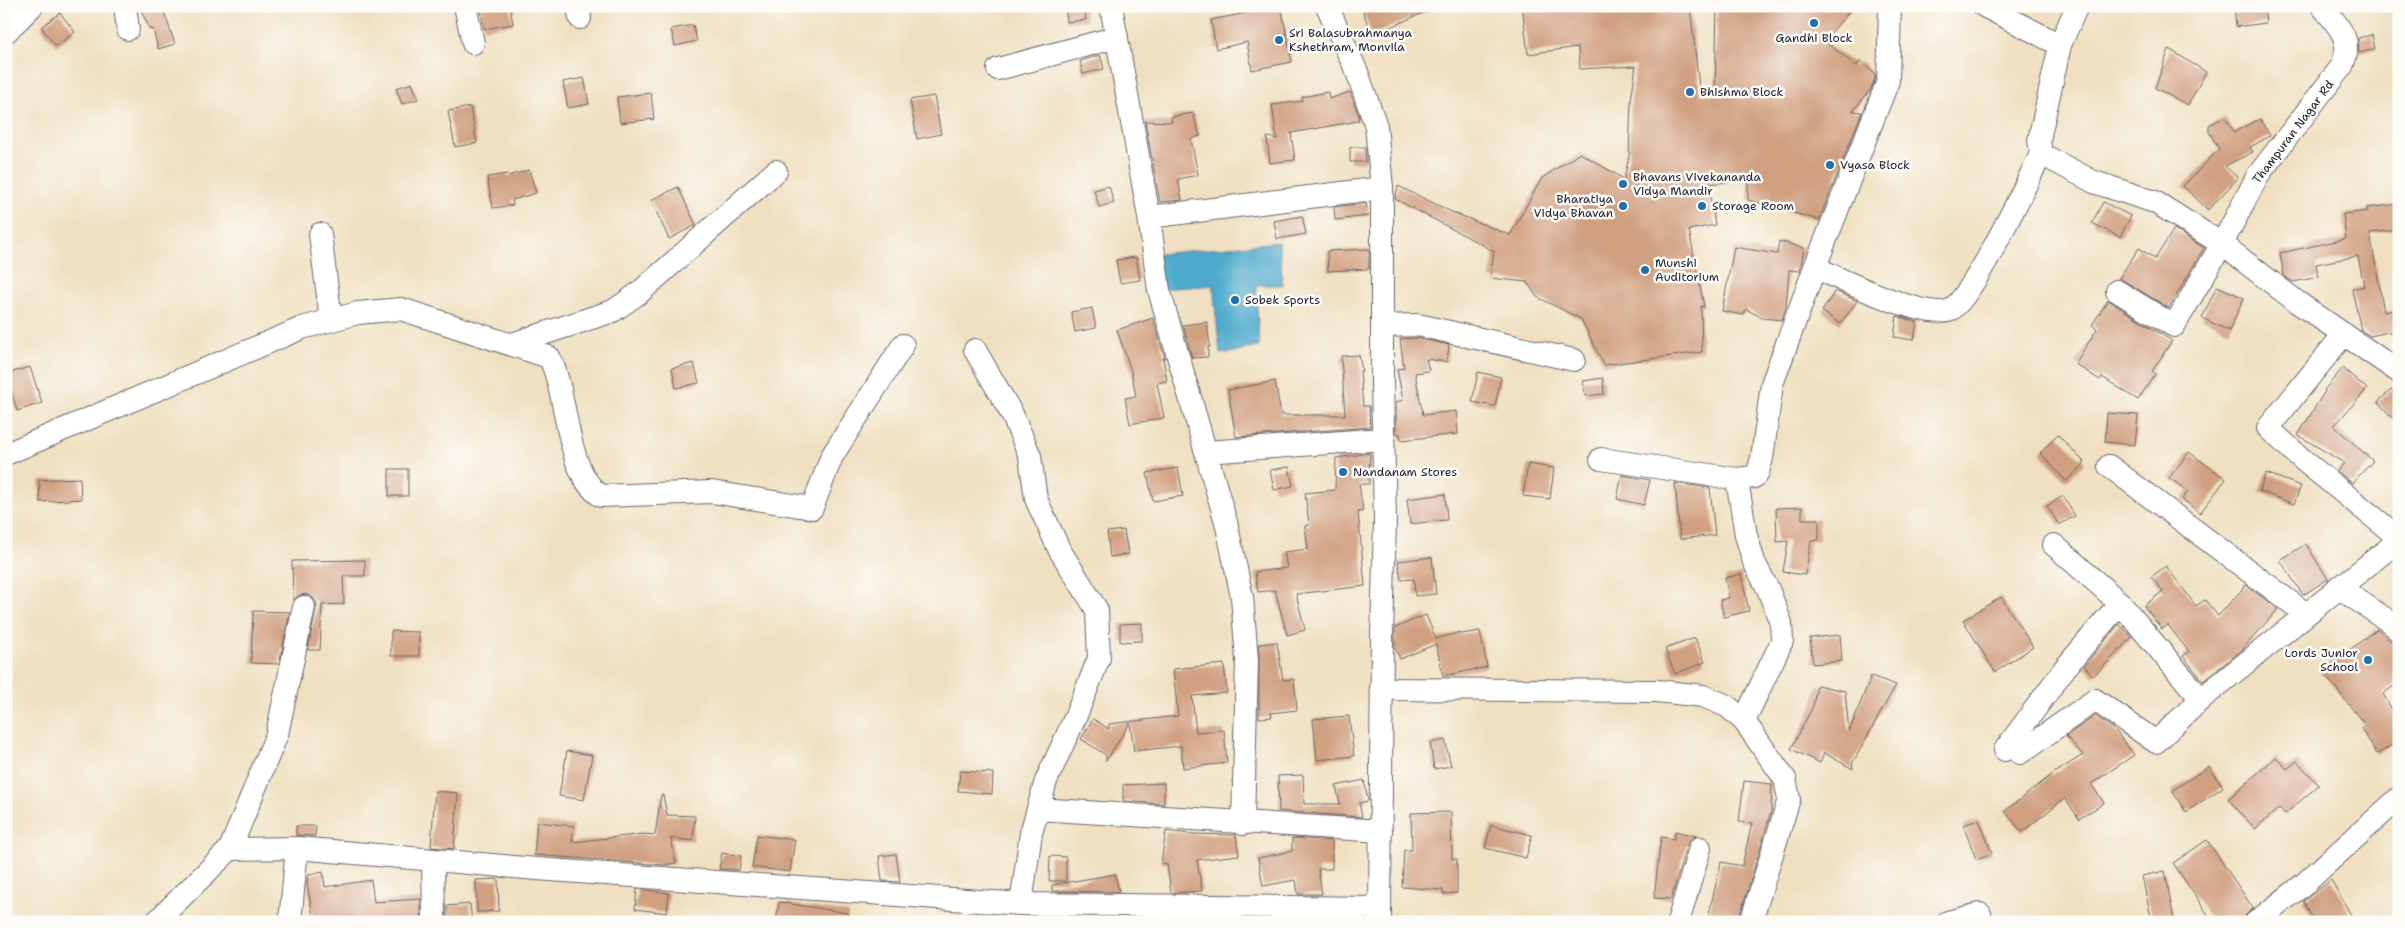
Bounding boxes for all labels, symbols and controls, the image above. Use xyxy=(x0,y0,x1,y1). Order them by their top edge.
marker: Gandhi Block xyxy=(1808,17,1820,29)
place label: Sri Balasubrahmanya Kshethram, Monvila xyxy=(1289,25,1412,55)
place label: Gandhi Block xyxy=(1775,30,1853,46)
marker: Sri Balasubrahmanya Kshethram, Monvila xyxy=(1273,34,1285,46)
street label: Thampuran Nagar Rd xyxy=(2249,77,2337,187)
place label: Bhishma Block xyxy=(1700,84,1783,100)
marker: Bhishma Block xyxy=(1684,86,1696,98)
place label: Vyasa Block xyxy=(1840,157,1910,173)
marker: Vyasa Block xyxy=(1824,159,1836,171)
place label: Bhavans Vivekananda Vidya Mandir xyxy=(1633,169,1761,199)
marker: Bhavans Vivekananda Vidya Mandir xyxy=(1617,178,1629,190)
place label: Bharatiya Vidya Bhavan xyxy=(1533,191,1614,221)
place label: Storage Room xyxy=(1712,198,1794,214)
marker: Bharatiya Vidya Bhavan xyxy=(1617,200,1629,212)
marker: Storage Room xyxy=(1696,200,1708,212)
place label: Munshi Auditorium xyxy=(1655,255,1719,285)
marker: Munshi Auditorium xyxy=(1639,264,1651,276)
place label: Sobek Sports xyxy=(1245,292,1320,308)
marker: Sobek Sports xyxy=(1229,294,1241,306)
place label: Nandanam Stores xyxy=(1353,464,1457,480)
marker: Nandanam Stores xyxy=(1337,466,1349,478)
place label: Lords Junior School xyxy=(2285,645,2358,675)
marker: Lords Junior School xyxy=(2362,654,2374,666)

